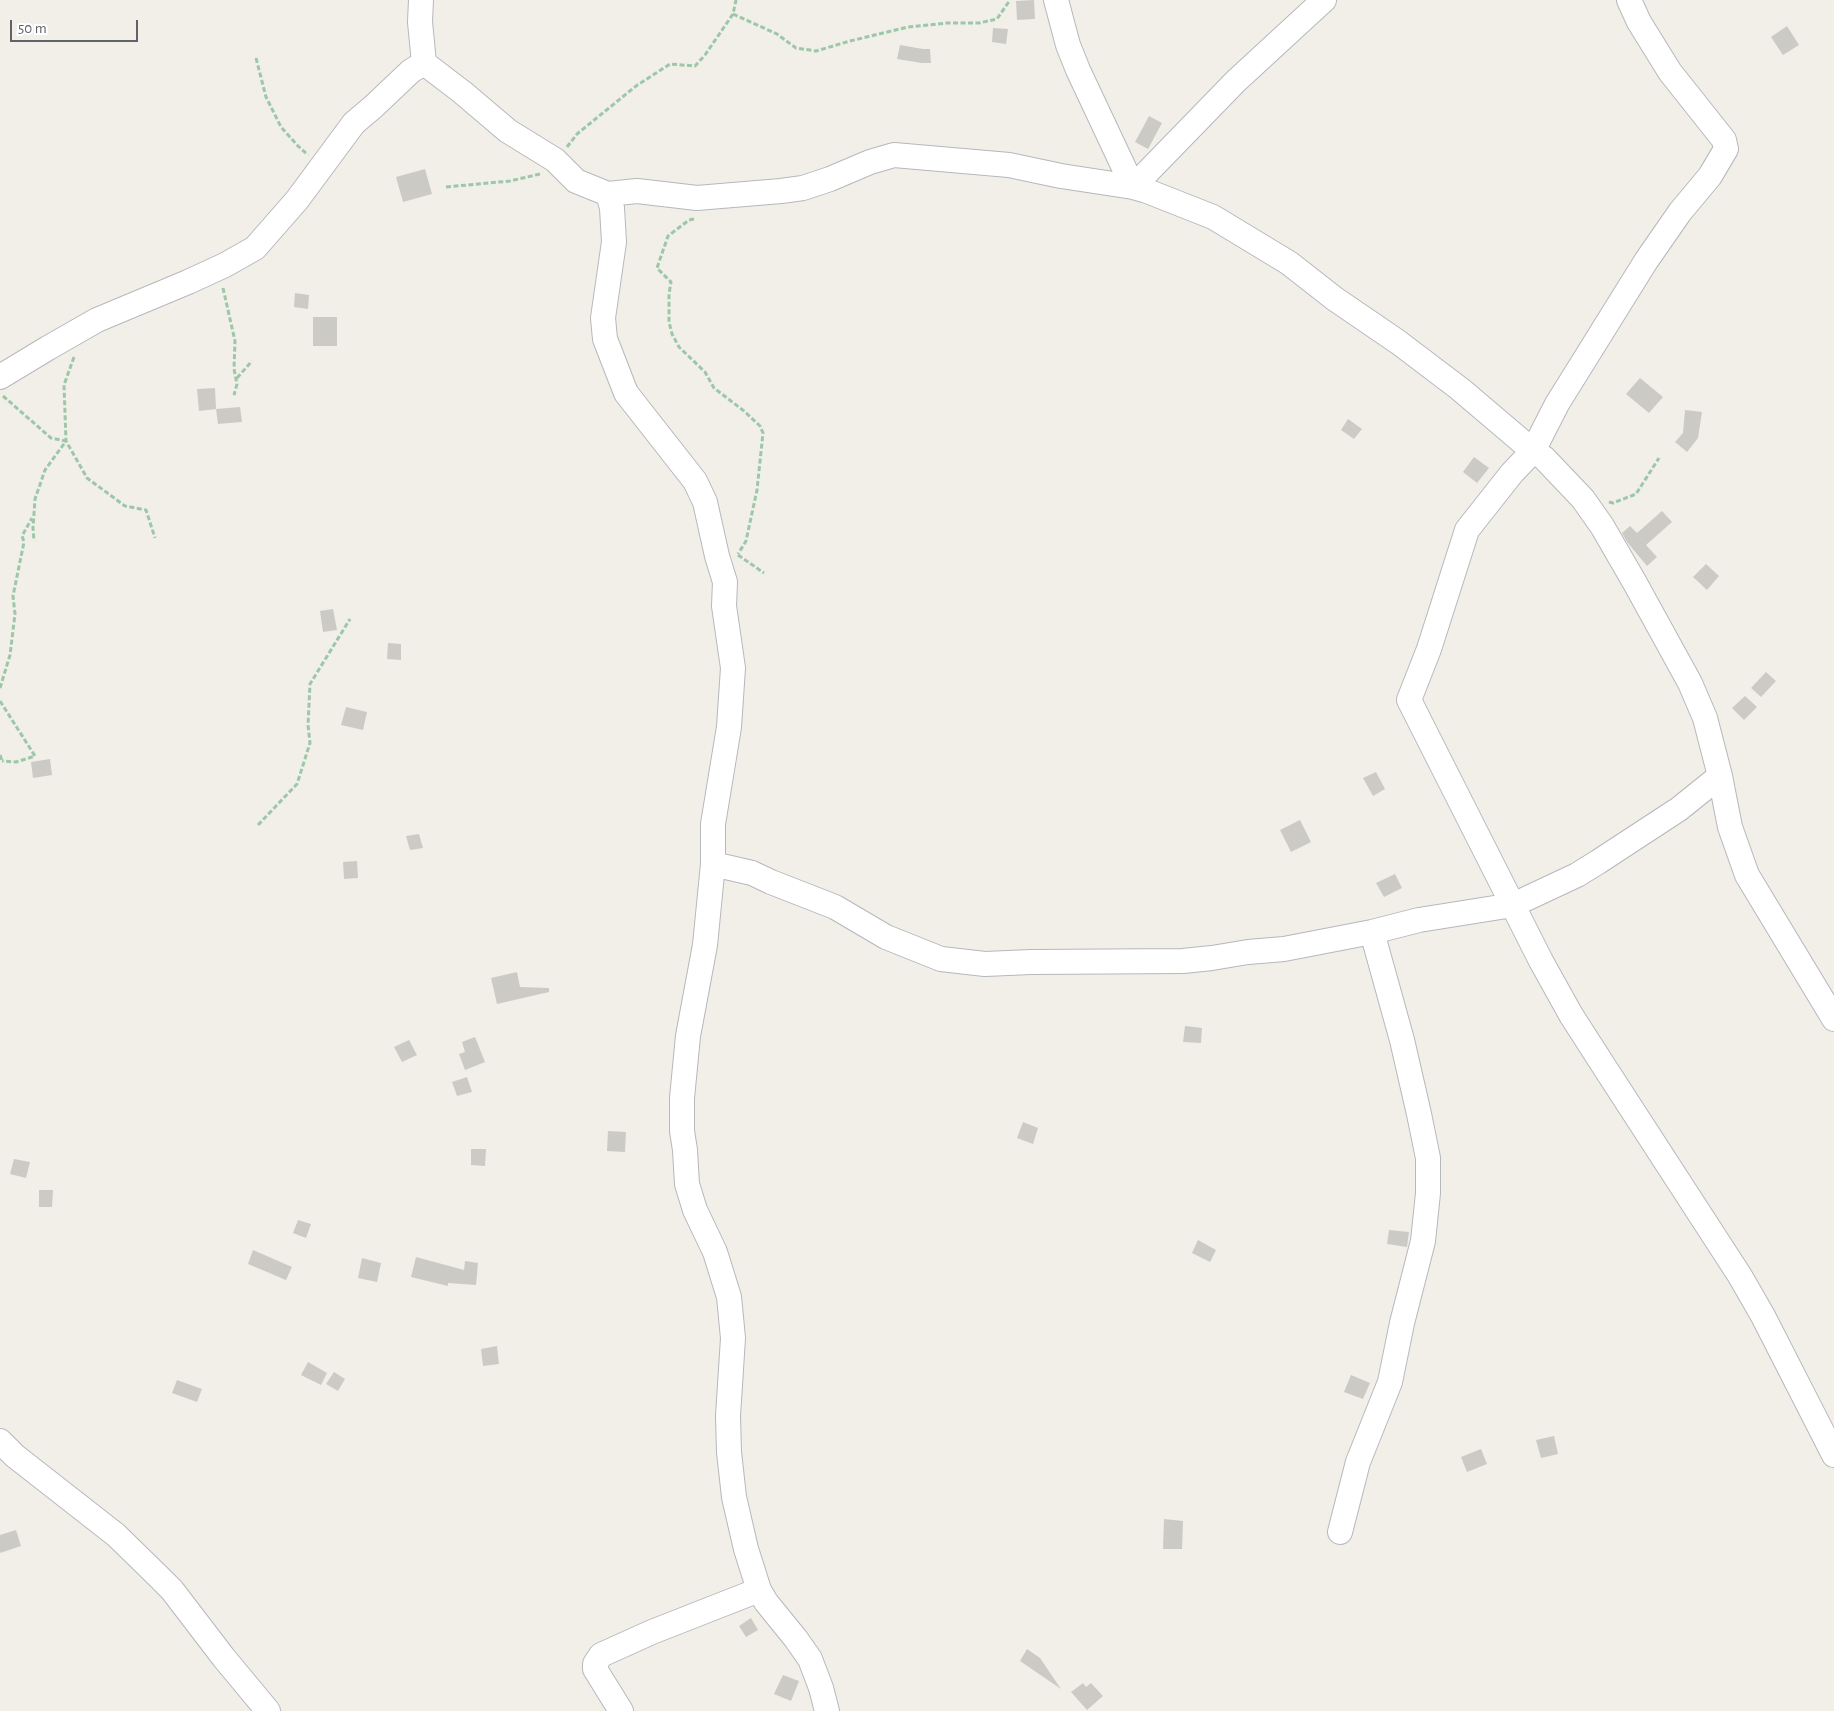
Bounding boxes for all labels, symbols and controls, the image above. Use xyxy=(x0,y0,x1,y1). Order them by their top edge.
scale bar xyxy=(12,10,140,42)
text: 50 m xyxy=(18,21,47,36)

